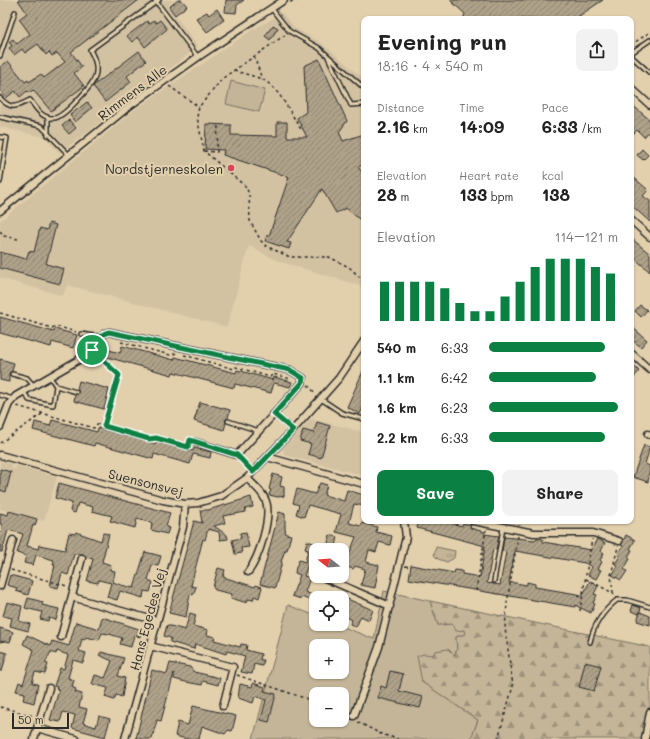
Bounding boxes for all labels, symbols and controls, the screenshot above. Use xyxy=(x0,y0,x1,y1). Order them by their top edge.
text: Evening run xyxy=(377,27,507,56)
button: share xyxy=(576,29,618,71)
text: 18:16 · 4 × 540 m xyxy=(377,57,483,74)
street label: Rimmens Alle xyxy=(94,60,170,124)
text: Distance xyxy=(377,100,424,115)
text: Time xyxy=(459,100,484,115)
text: Pace xyxy=(542,100,569,115)
text: 2.16 xyxy=(377,115,410,137)
text: 14:09 xyxy=(459,115,504,137)
text: 6:33 xyxy=(542,115,578,137)
text: km xyxy=(410,121,428,136)
text: /km xyxy=(578,121,602,136)
place label: Nordstjerneskolen xyxy=(105,160,223,177)
marker: Nordstjerneskolen xyxy=(226,163,236,173)
text: Elevation xyxy=(377,168,426,183)
text: Heart rate xyxy=(459,168,519,183)
text: kcal xyxy=(542,168,564,183)
text: 28 xyxy=(377,183,397,205)
text: 133 xyxy=(459,183,487,205)
text: 138 xyxy=(542,183,570,205)
text: m xyxy=(397,189,409,204)
text: bpm xyxy=(487,189,513,204)
text: Elevation xyxy=(377,228,435,245)
text: 114–121 m xyxy=(555,228,618,245)
pin xyxy=(75,333,109,367)
icon: arrive xyxy=(81,339,103,361)
text: 540 m xyxy=(377,339,416,356)
text: 6:33 xyxy=(441,339,468,356)
text: 1.1 km xyxy=(377,369,415,386)
text: 6:42 xyxy=(441,369,468,386)
text: 1.6 km xyxy=(377,399,417,416)
text: 6:23 xyxy=(441,399,468,416)
text: 2.2 km xyxy=(377,429,418,446)
text: 6:33 xyxy=(441,429,468,446)
street label: Suensonsvej xyxy=(107,464,185,500)
button: Save xyxy=(377,470,494,516)
button: Share xyxy=(502,470,618,516)
north arrow xyxy=(309,543,349,583)
map controls xyxy=(309,543,349,727)
street label: Hans Egedes Vej xyxy=(125,566,169,672)
button: locate xyxy=(309,591,349,631)
button: + xyxy=(309,639,349,679)
button: − xyxy=(309,687,349,727)
scale bar xyxy=(12,711,69,730)
text: 50 m xyxy=(18,712,44,727)

